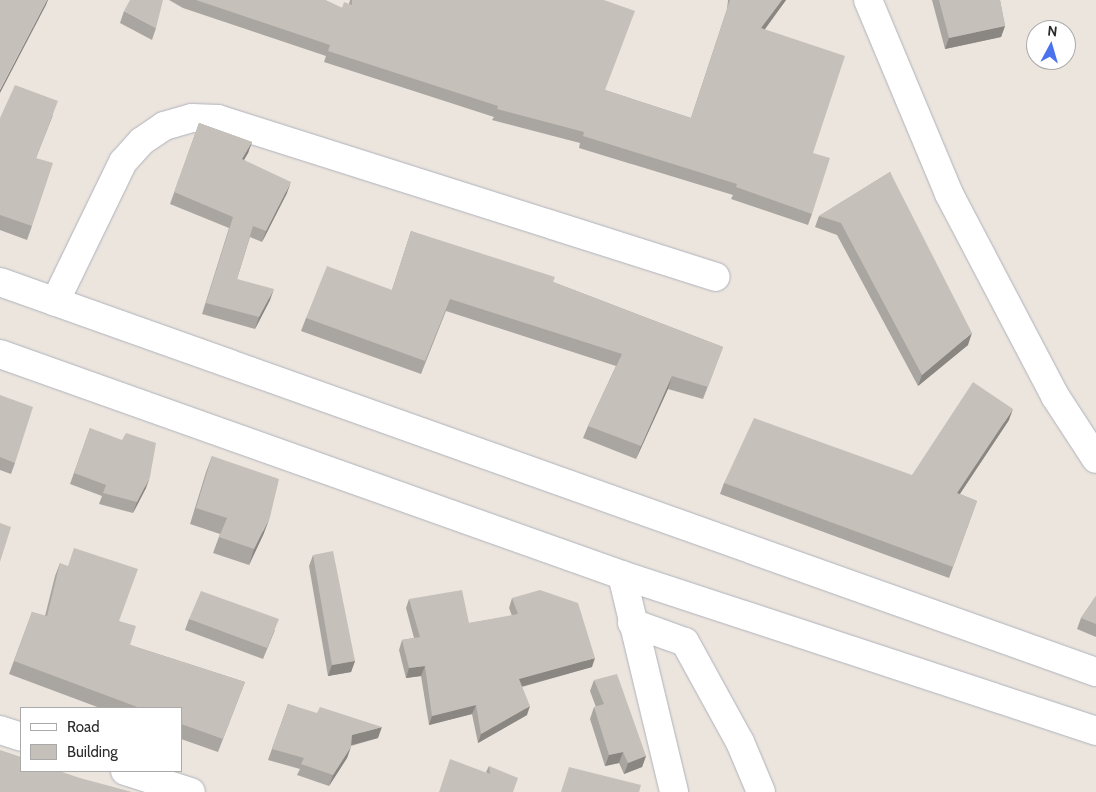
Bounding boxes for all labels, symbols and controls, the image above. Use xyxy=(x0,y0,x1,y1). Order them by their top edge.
north arrow xyxy=(1026,20,1076,70)
text: N xyxy=(1047,22,1058,41)
legend xyxy=(20,707,182,772)
text: Road xyxy=(67,718,100,736)
text: Building xyxy=(67,743,118,761)

